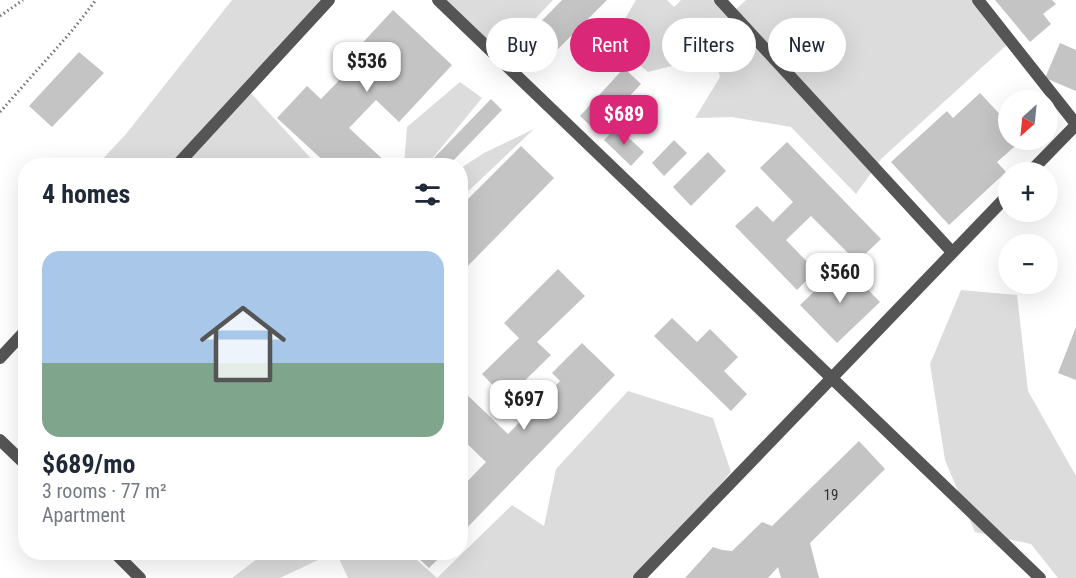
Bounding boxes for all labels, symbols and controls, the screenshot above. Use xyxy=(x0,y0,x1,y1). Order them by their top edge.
chip: Buy xyxy=(486,18,558,72)
chip: Rent xyxy=(570,18,650,72)
chip: Filters xyxy=(662,18,756,72)
chip: New xyxy=(768,18,846,72)
pin: $536 xyxy=(331,42,403,93)
text: $536 xyxy=(347,49,387,73)
north arrow xyxy=(998,90,1058,150)
map controls xyxy=(998,90,1058,294)
pin: $689 xyxy=(588,95,660,146)
text: $689 xyxy=(604,102,644,126)
button: + xyxy=(998,162,1058,222)
icon: filters xyxy=(411,178,444,211)
text: 4 homes xyxy=(42,179,130,209)
button: − xyxy=(998,234,1058,294)
pin: $560 xyxy=(804,253,876,304)
text: $560 xyxy=(820,260,860,284)
icon: home xyxy=(189,290,297,398)
pin: $697 xyxy=(488,380,560,431)
text: $697 xyxy=(504,387,544,411)
text: $689/mo xyxy=(42,449,135,479)
text: 3 rooms · 77 m² xyxy=(42,479,167,503)
house number: 19 xyxy=(824,486,838,504)
text: Apartment xyxy=(42,503,126,527)

